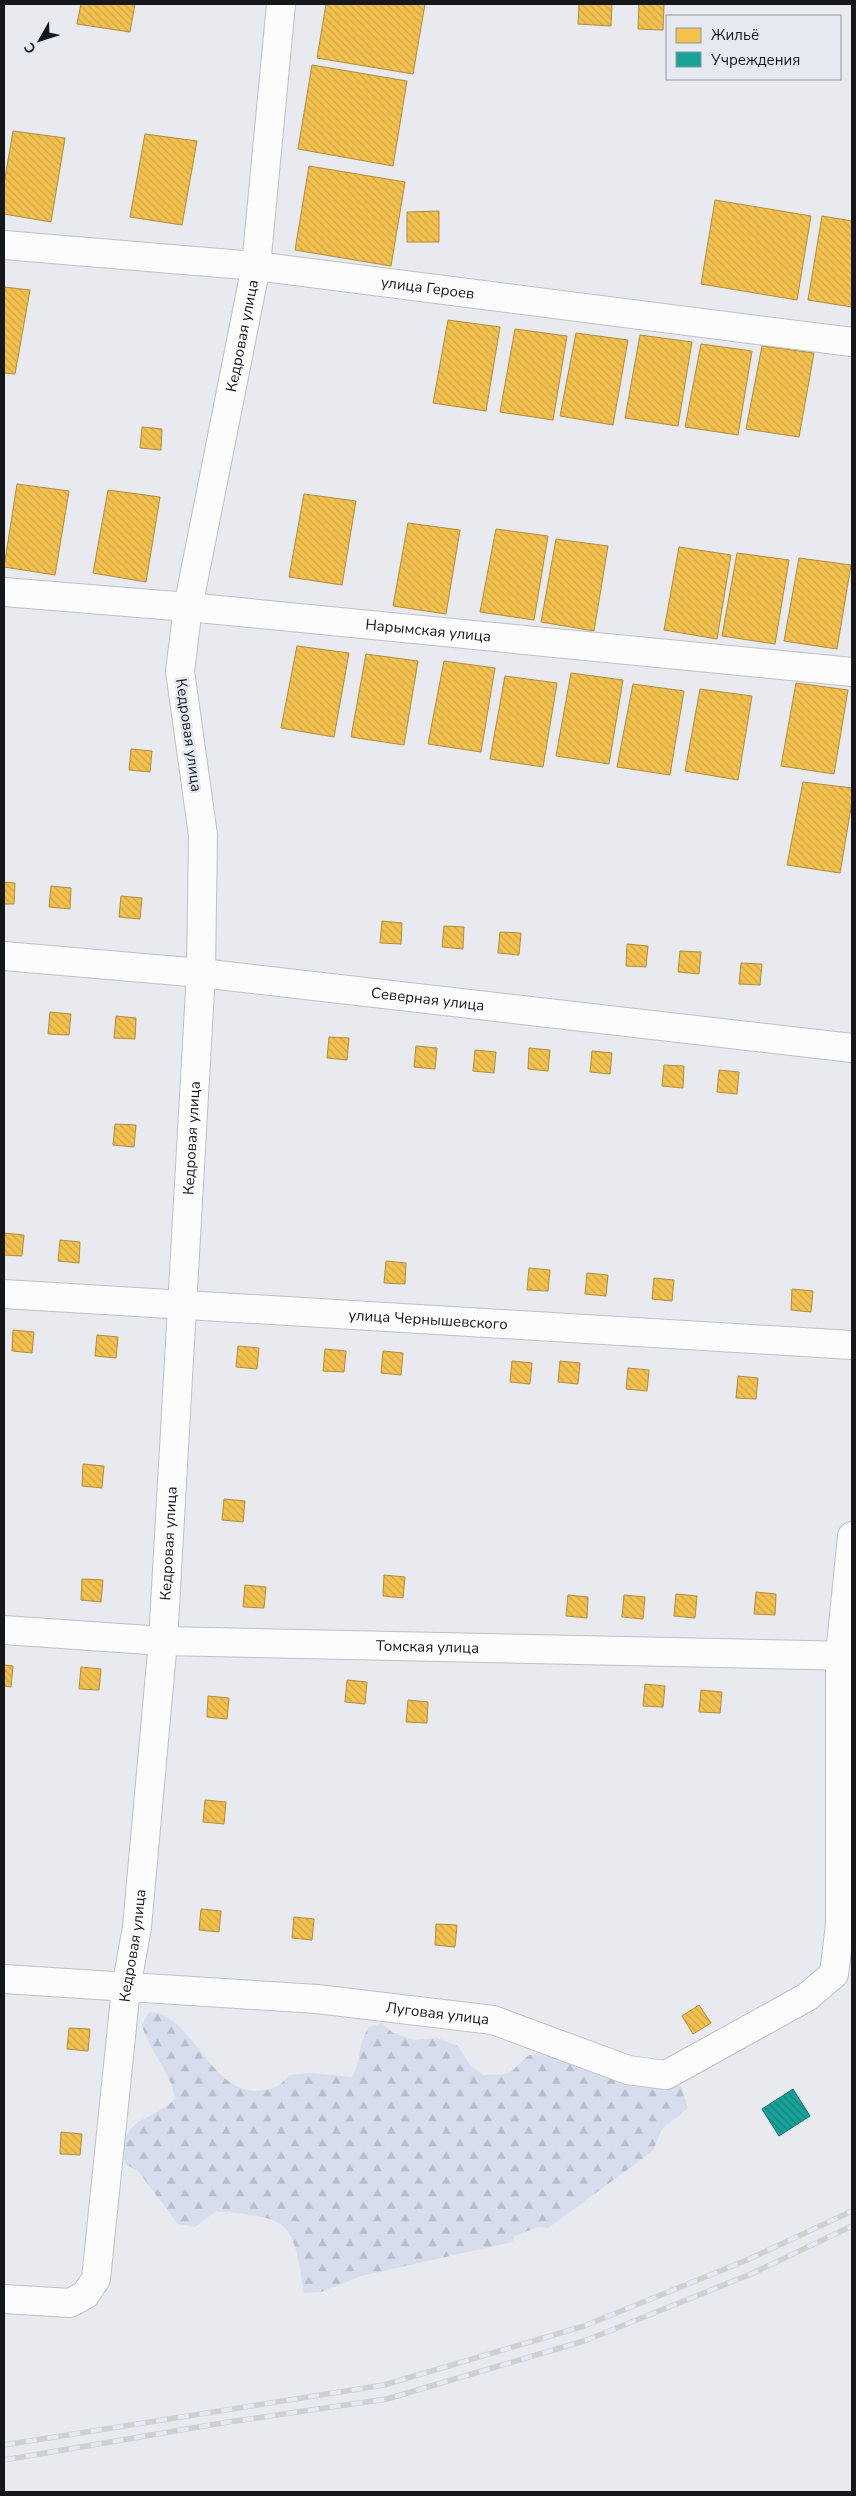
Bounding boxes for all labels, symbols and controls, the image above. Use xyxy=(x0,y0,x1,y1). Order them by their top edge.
north arrow xyxy=(15,15,65,65)
legend xyxy=(666,15,841,80)
text: Жильё xyxy=(711,25,759,45)
text: С xyxy=(20,38,41,58)
text: Учреждения xyxy=(710,50,800,70)
street label: улица Героев xyxy=(380,272,476,304)
street label: Кедровая улица xyxy=(221,278,263,394)
street label: Нарымская улица xyxy=(364,614,492,647)
street label: Кедровая улица xyxy=(171,677,207,793)
street label: Северная улица xyxy=(370,983,486,1016)
street label: Кедровая улица xyxy=(178,1081,205,1196)
street label: улица Чернышевского xyxy=(348,1305,508,1334)
street label: Кедровая улица xyxy=(155,1486,182,1601)
street label: Томская улица xyxy=(376,1636,479,1658)
street label: Кедровая улица xyxy=(115,1888,150,2003)
street label: Луговая улица xyxy=(385,1997,490,2029)

